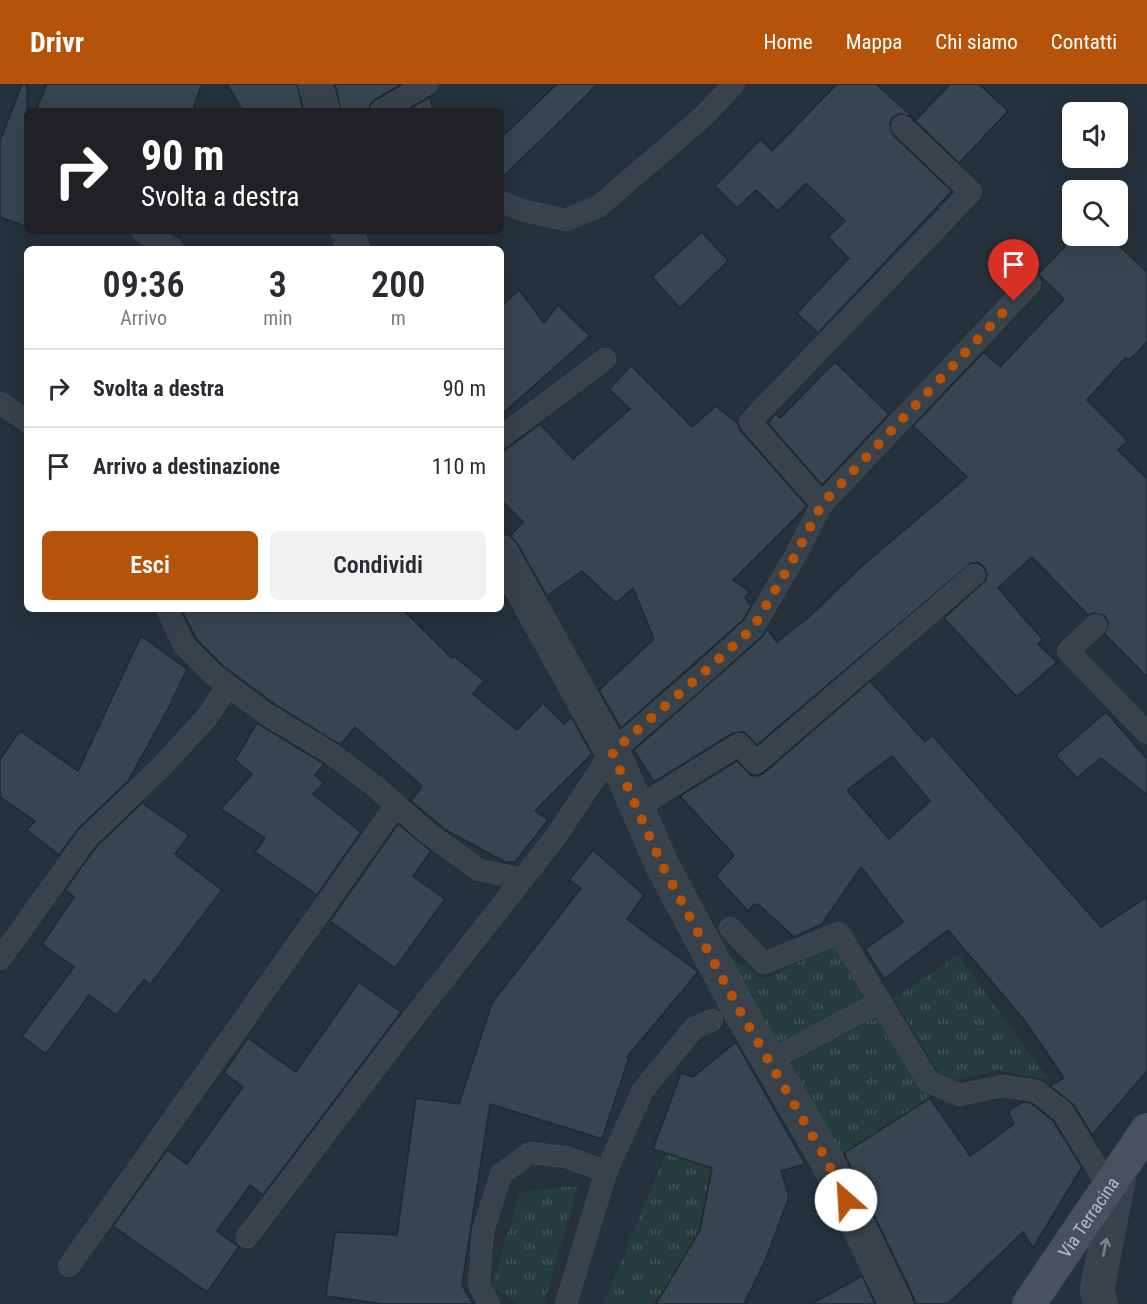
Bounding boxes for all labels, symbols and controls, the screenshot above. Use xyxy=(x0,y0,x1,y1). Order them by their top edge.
text: Drivr xyxy=(30,26,84,59)
text: Home xyxy=(763,30,813,54)
text: Mappa xyxy=(846,30,902,54)
text: Chi siamo xyxy=(935,30,1018,54)
text: Contatti xyxy=(1051,30,1117,54)
map controls xyxy=(1062,102,1128,246)
button: sound xyxy=(1062,102,1128,168)
text: 90 m xyxy=(141,131,224,180)
icon: right xyxy=(42,132,120,210)
button: search xyxy=(1062,180,1128,246)
text: Svolta a destra xyxy=(141,181,299,213)
pin xyxy=(988,239,1039,301)
icon: arrive xyxy=(997,248,1030,281)
text: 09:36 xyxy=(103,264,185,306)
text: 3 xyxy=(269,264,287,306)
text: 200 xyxy=(371,264,425,306)
text: Arrivo xyxy=(120,306,167,330)
text: min xyxy=(263,306,292,330)
text: m xyxy=(391,306,406,330)
icon: right xyxy=(42,372,75,405)
text: Svolta a destra xyxy=(93,376,224,401)
text: 90 m xyxy=(443,376,486,401)
icon: arrive xyxy=(42,450,75,483)
text: Arrivo a destinazione xyxy=(93,454,280,479)
text: 110 m xyxy=(432,454,486,479)
button: Esci xyxy=(42,531,258,600)
button: Condividi xyxy=(270,531,486,600)
position arrow xyxy=(814,1168,878,1232)
street label: Via Terracina xyxy=(1053,1173,1123,1261)
one-way arrow xyxy=(1100,1238,1111,1257)

